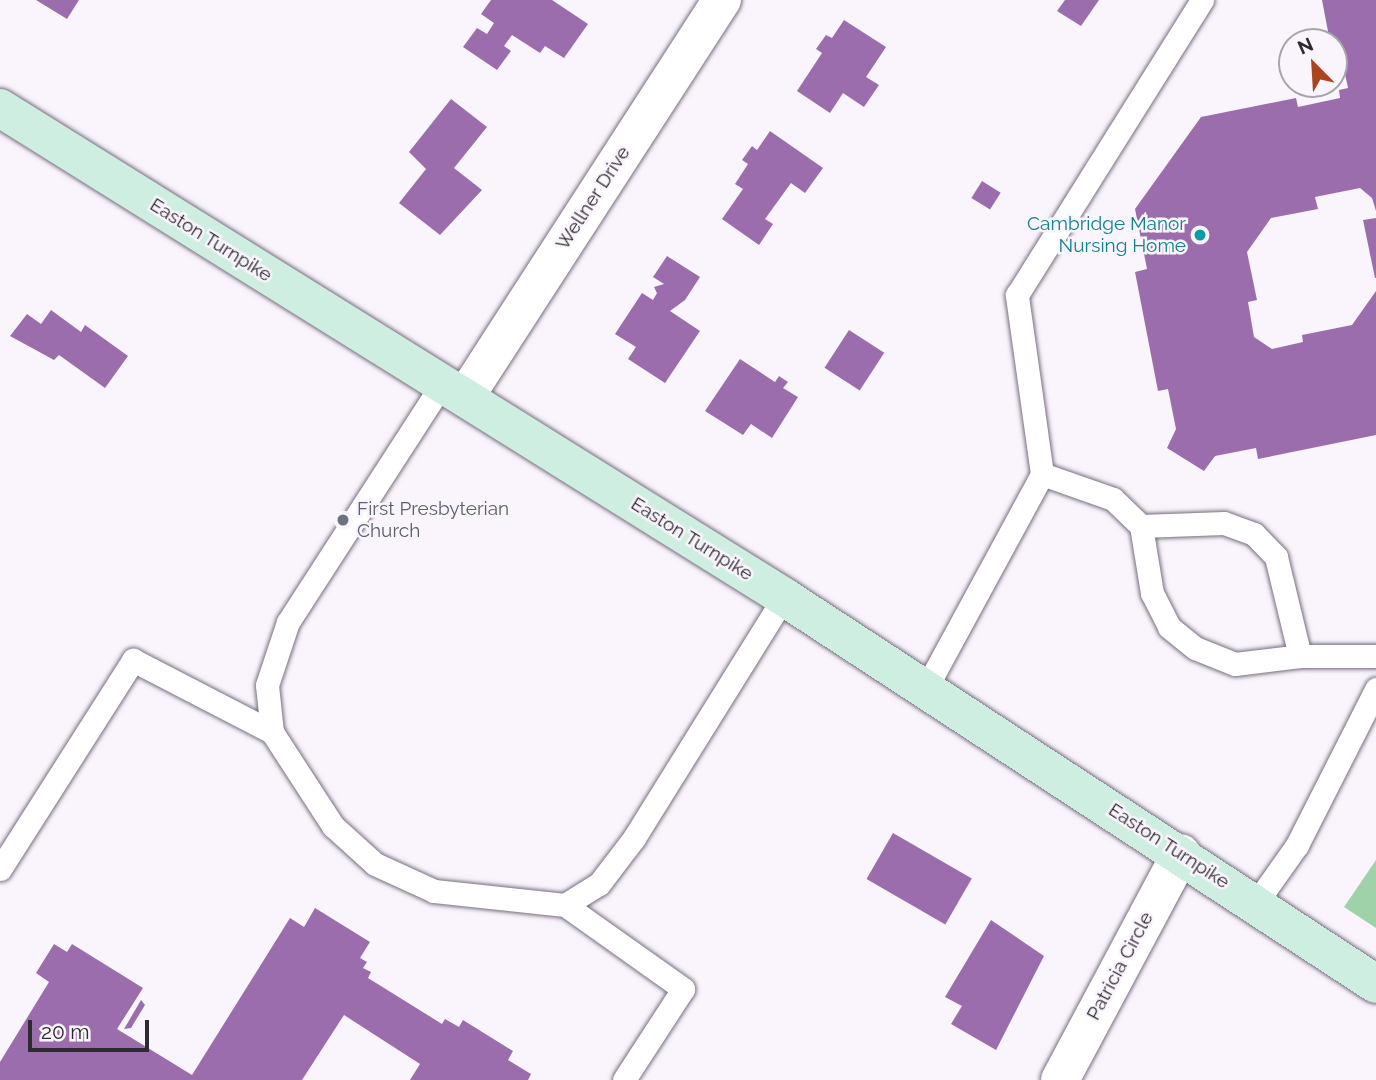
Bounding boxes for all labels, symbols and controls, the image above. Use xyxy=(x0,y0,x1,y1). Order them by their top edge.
north arrow xyxy=(1278,28,1348,98)
text: N xyxy=(1294,33,1316,59)
street label: Wellner Drive xyxy=(551,142,635,254)
street label: Easton Turnpike xyxy=(146,193,276,287)
place label: Cambridge Manor Nursing Home xyxy=(1027,213,1186,257)
marker: Cambridge Manor Nursing Home xyxy=(1192,227,1208,243)
street label: Easton Turnpike xyxy=(627,492,757,586)
place label: First Presbyterian Church xyxy=(357,498,509,542)
marker: First Presbyterian Church xyxy=(335,512,351,528)
street label: Easton Turnpike xyxy=(1104,798,1234,894)
street label: Patricia Circle xyxy=(1082,908,1158,1024)
scale bar xyxy=(32,1006,152,1050)
text: 20 m xyxy=(41,1019,89,1044)

